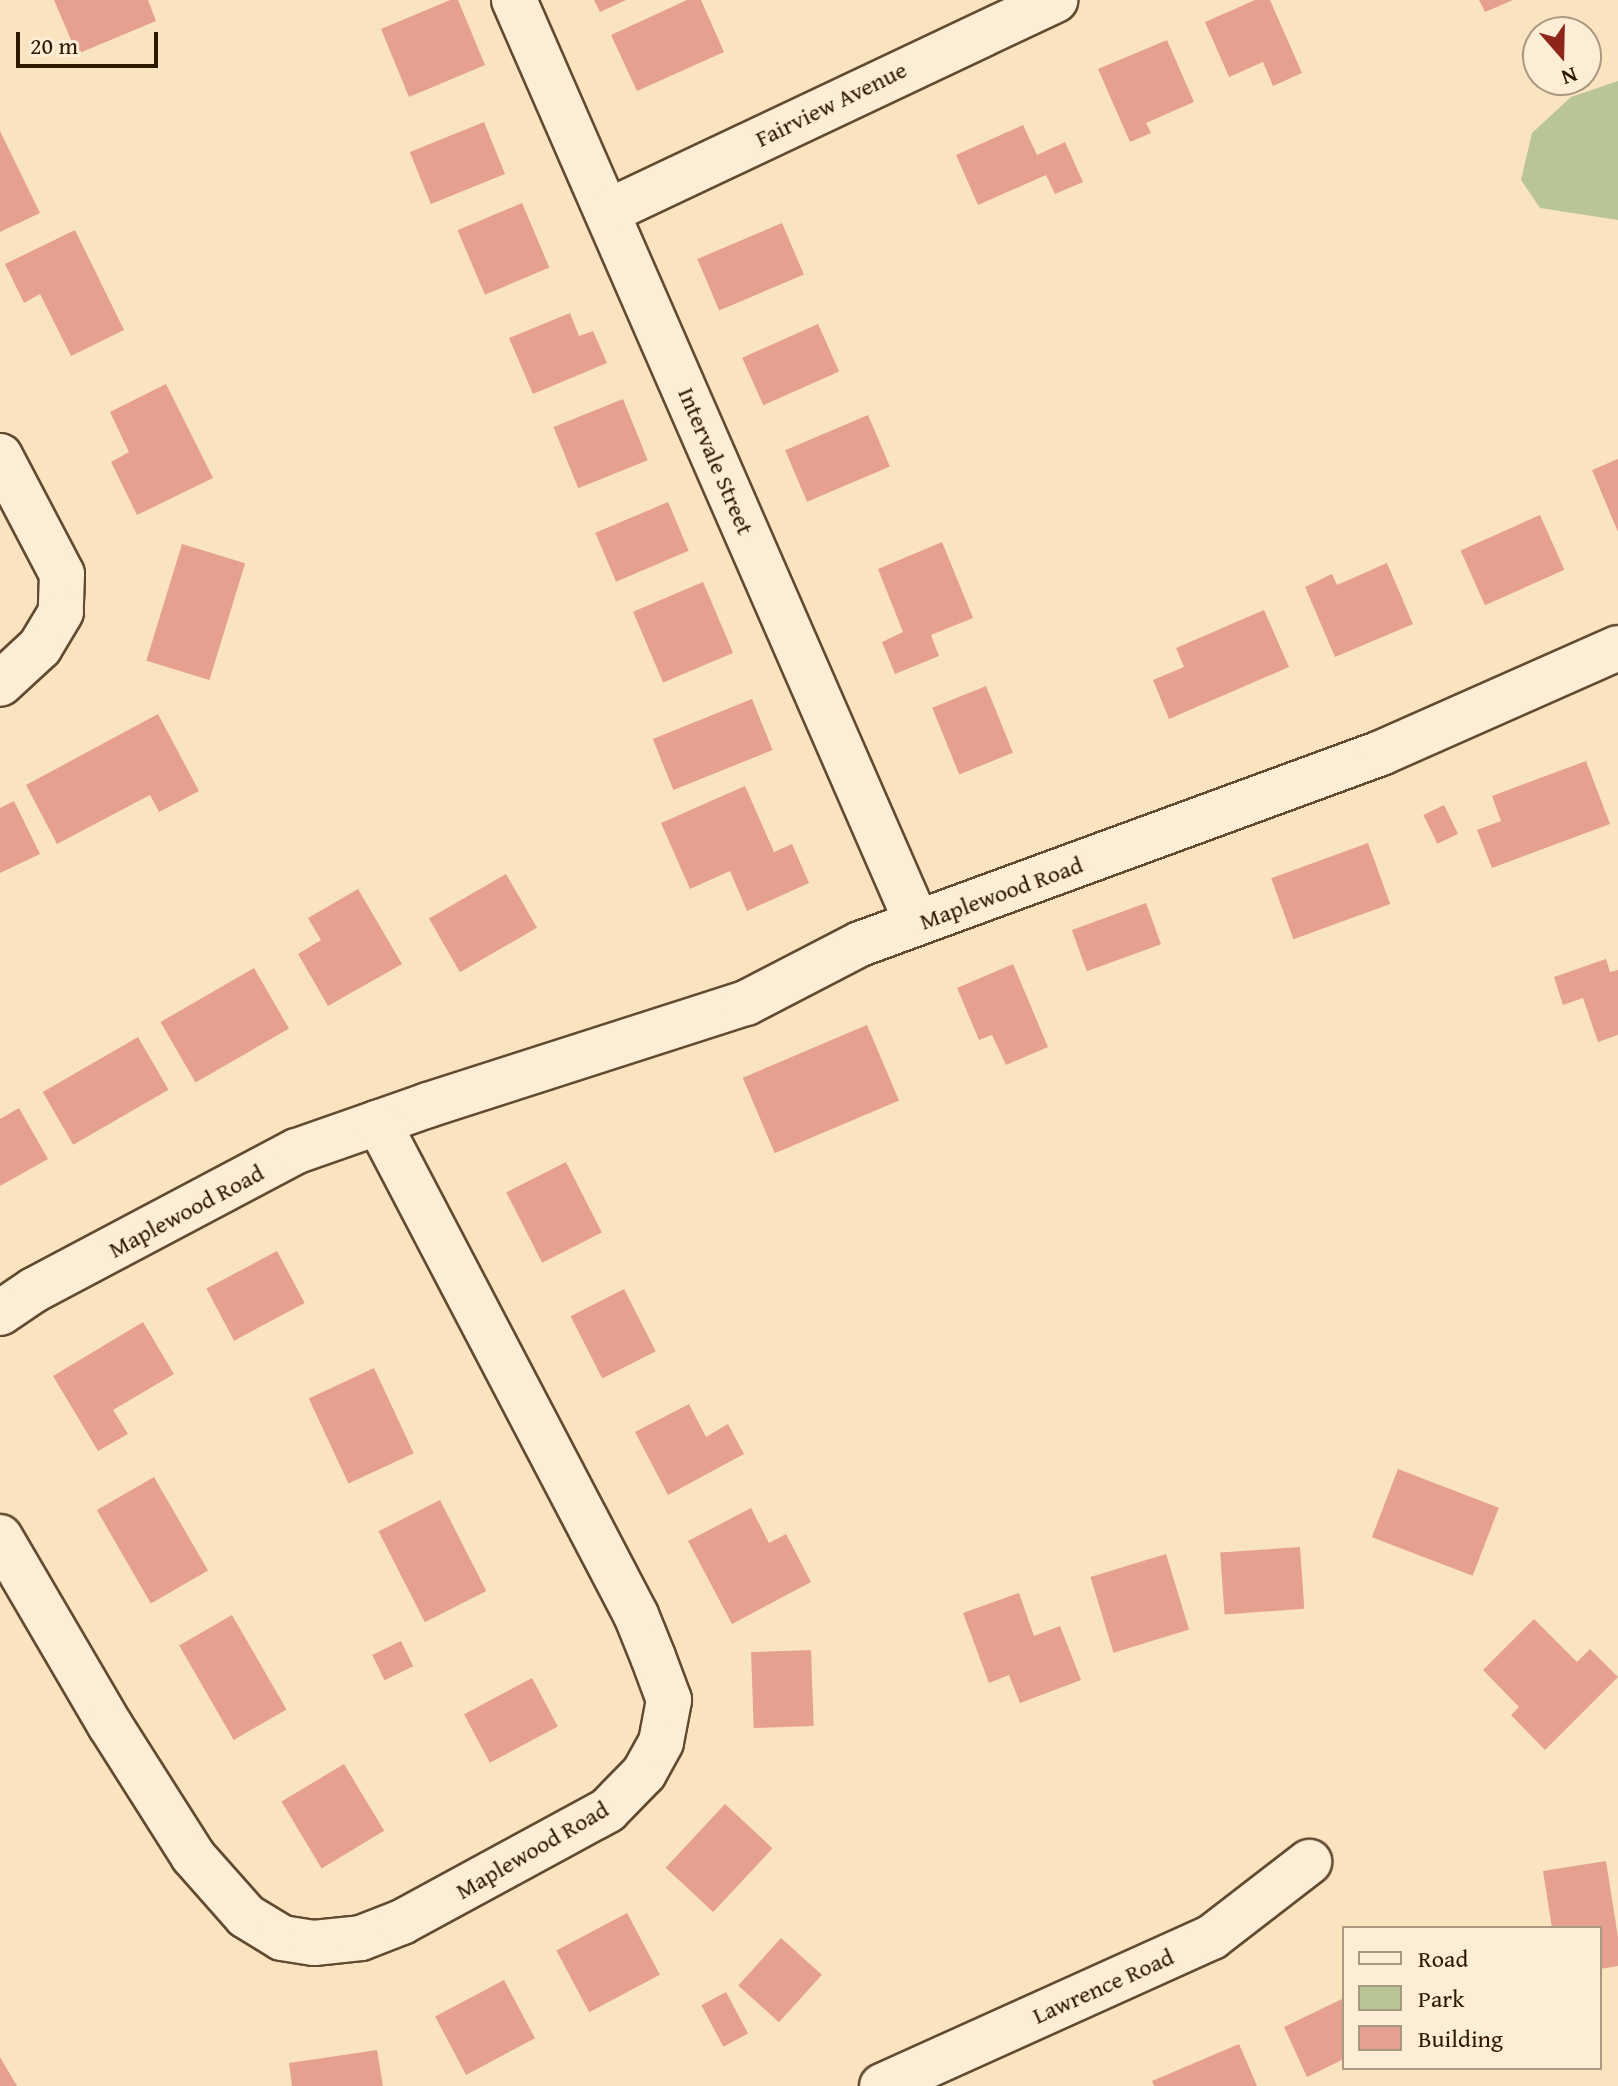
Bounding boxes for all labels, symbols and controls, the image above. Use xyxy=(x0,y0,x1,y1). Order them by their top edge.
scale bar xyxy=(20,16,162,66)
north arrow xyxy=(1522,16,1602,96)
text: 20 m xyxy=(30,28,78,63)
street label: Fairview Avenue xyxy=(751,55,911,153)
text: N xyxy=(1557,59,1582,94)
street label: Intervale Street xyxy=(672,383,760,539)
street label: Maplewood Road xyxy=(916,850,1086,936)
street label: Maplewood Road xyxy=(104,1158,268,1264)
street label: Maplewood Road xyxy=(451,1795,613,1905)
legend xyxy=(1342,1926,1602,2070)
text: Road xyxy=(1418,1941,1468,1976)
street label: Lawrence Road xyxy=(1028,1942,1178,2030)
text: Park xyxy=(1418,1981,1464,2016)
text: Building xyxy=(1418,2021,1503,2056)

